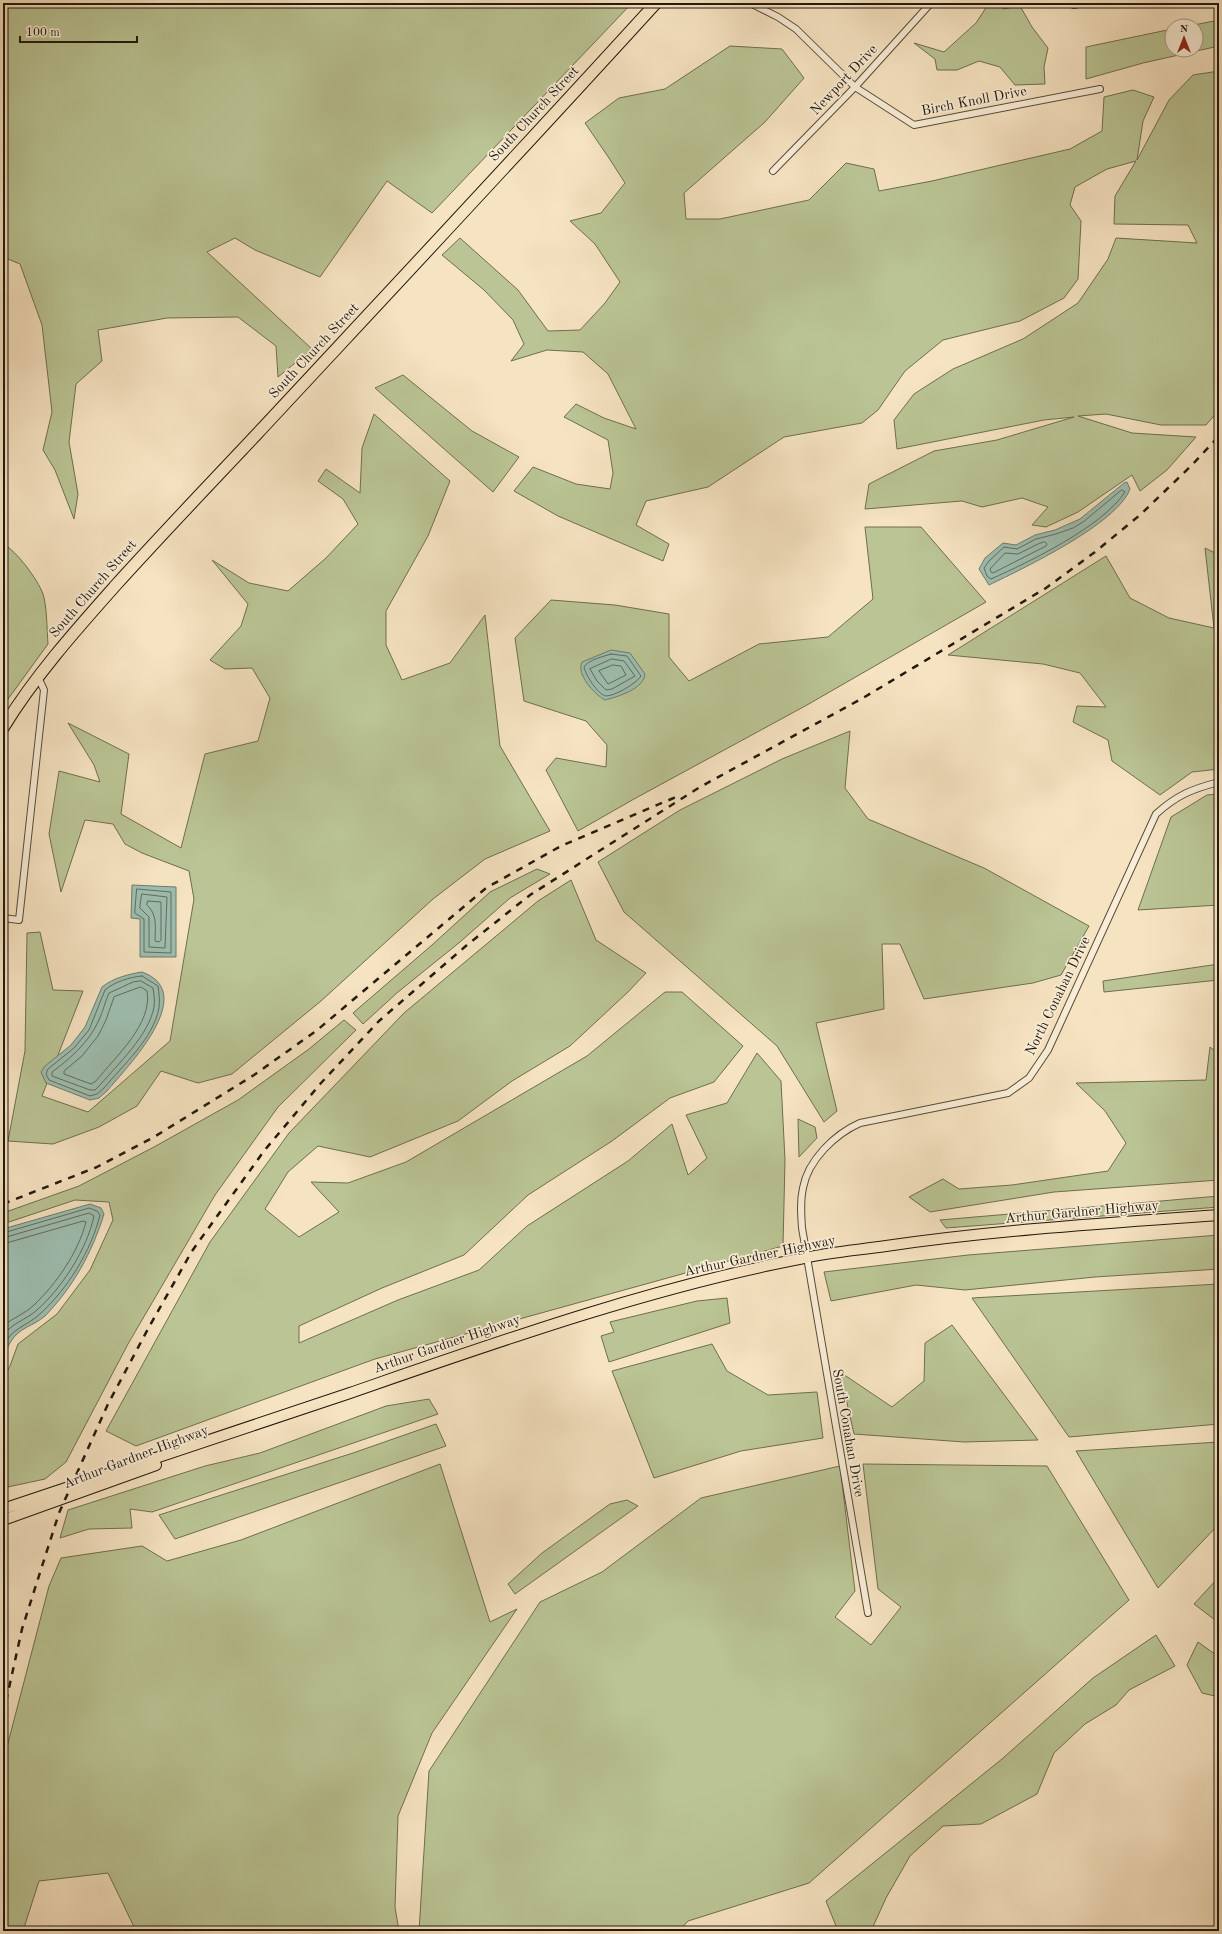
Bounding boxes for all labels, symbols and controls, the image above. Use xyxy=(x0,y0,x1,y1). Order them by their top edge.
scale bar xyxy=(20,18,137,44)
north arrow xyxy=(1164,18,1204,58)
text: N xyxy=(1180,24,1189,35)
text: 100 m xyxy=(26,27,60,39)
street label: Newport Drive xyxy=(808,42,880,118)
street label: South Church Street xyxy=(486,64,582,164)
street label: Birch Knoll Drive xyxy=(920,84,1028,118)
street label: South Church Street xyxy=(266,301,362,401)
street label: South Church Street xyxy=(47,537,139,641)
street label: North Conahan Drive xyxy=(1023,934,1093,1058)
street label: Arthur Gardner Highway xyxy=(1005,1198,1160,1226)
street label: Arthur Gardner Highway xyxy=(683,1233,837,1279)
street label: Arthur Gardner Highway xyxy=(372,1312,523,1376)
street label: South Conahan Drive xyxy=(830,1368,866,1498)
street label: Arthur Gardner Highway xyxy=(61,1423,211,1491)

